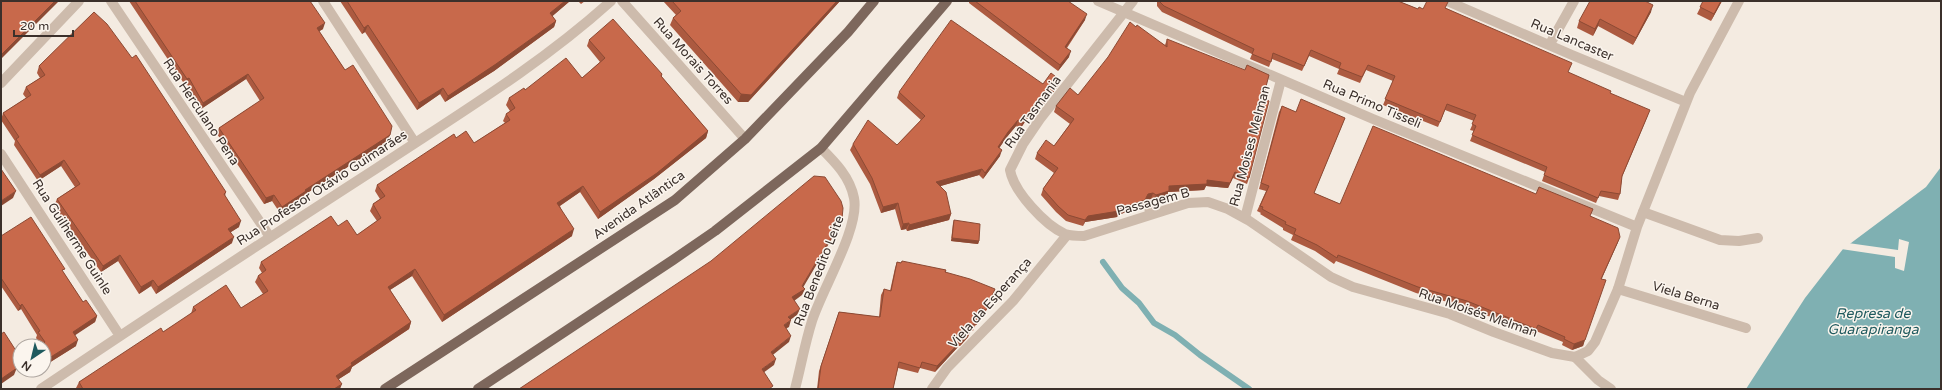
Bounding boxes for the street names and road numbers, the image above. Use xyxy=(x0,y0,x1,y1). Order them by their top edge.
street label: Rua Morais Torres xyxy=(650,14,736,108)
street label: Rua Lancaster xyxy=(1528,15,1616,65)
street label: Rua Herculano Pena xyxy=(159,56,243,168)
street label: Rua Tasmania xyxy=(1001,73,1065,151)
street label: Rua Primo Tisseli xyxy=(1320,76,1424,132)
street label: Rua Moises Melman xyxy=(1226,84,1274,208)
street label: Rua Professor Otávio Guimarães xyxy=(234,127,410,249)
street label: Avenida Atlântica xyxy=(590,167,688,243)
street label: Rua Guilherme Guinle xyxy=(29,176,115,298)
street label: Passagem B xyxy=(1115,185,1191,219)
street label: Rua Benedito Leite xyxy=(791,213,847,329)
street label: Viela da Esperança xyxy=(945,254,1035,352)
street label: Viela Berna xyxy=(1650,278,1722,314)
street label: Rua Moisés Melman xyxy=(1416,285,1540,341)

